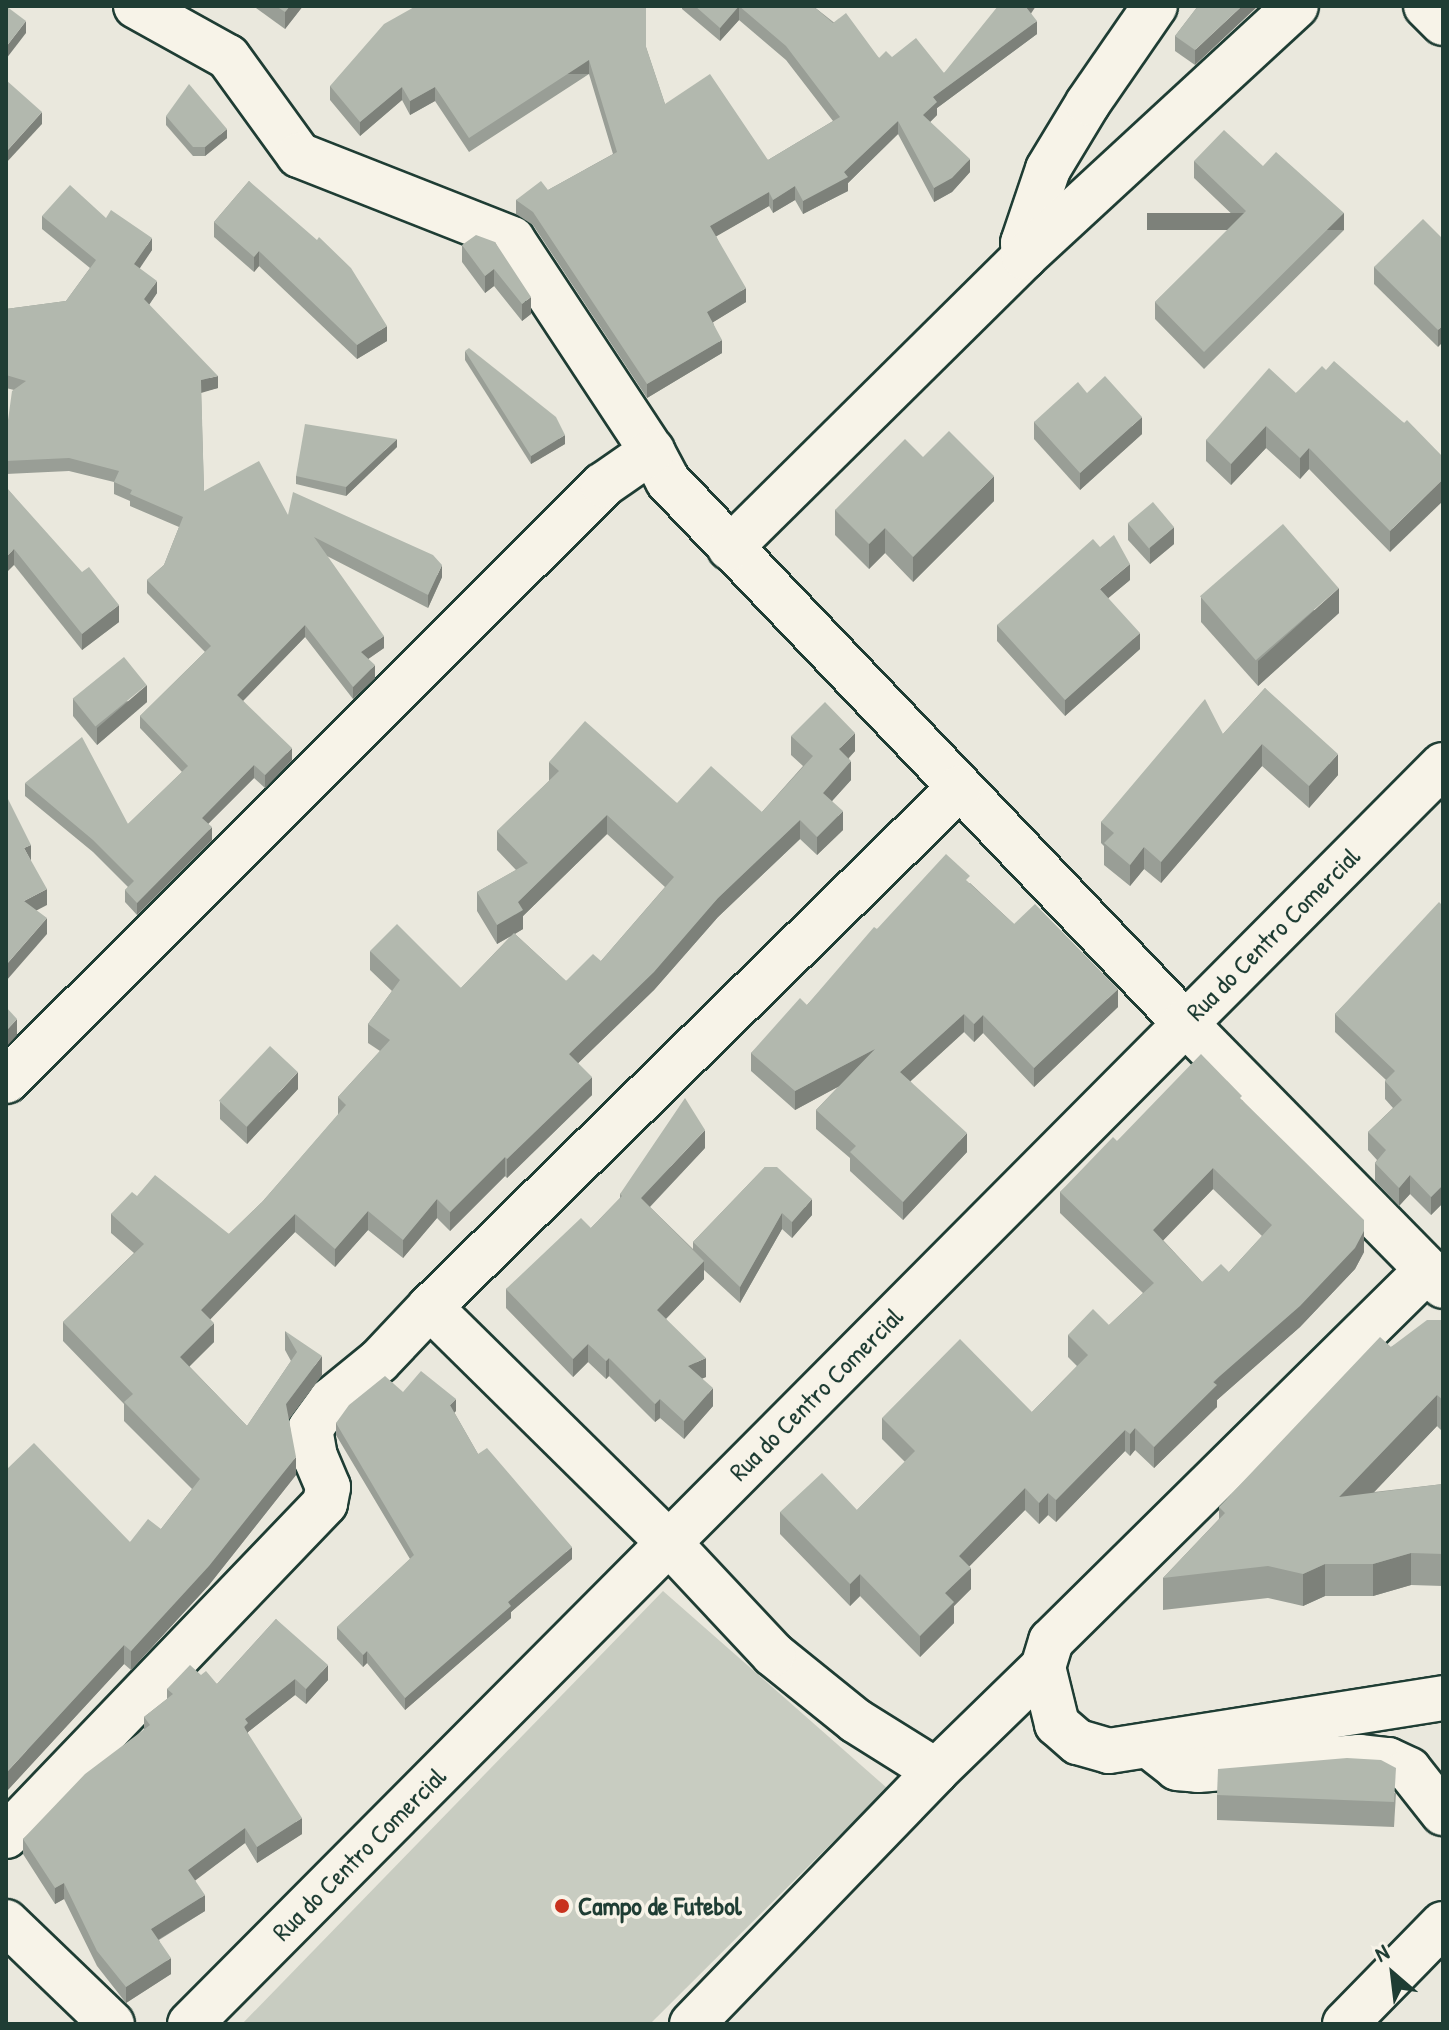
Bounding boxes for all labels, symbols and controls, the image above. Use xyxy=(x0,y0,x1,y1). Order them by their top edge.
street label: Rua do Centro Comercial xyxy=(1180,841,1366,1027)
street label: Rua do Centro Comercial xyxy=(723,1301,909,1487)
street label: Rua do Centro Comercial xyxy=(266,1761,452,1947)
place label: Campo de Futebol xyxy=(578,1890,742,1922)
marker: Campo de Futebol xyxy=(553,1897,571,1915)
north arrow xyxy=(1353,1934,1433,2014)
text: N xyxy=(1370,1937,1394,1969)

